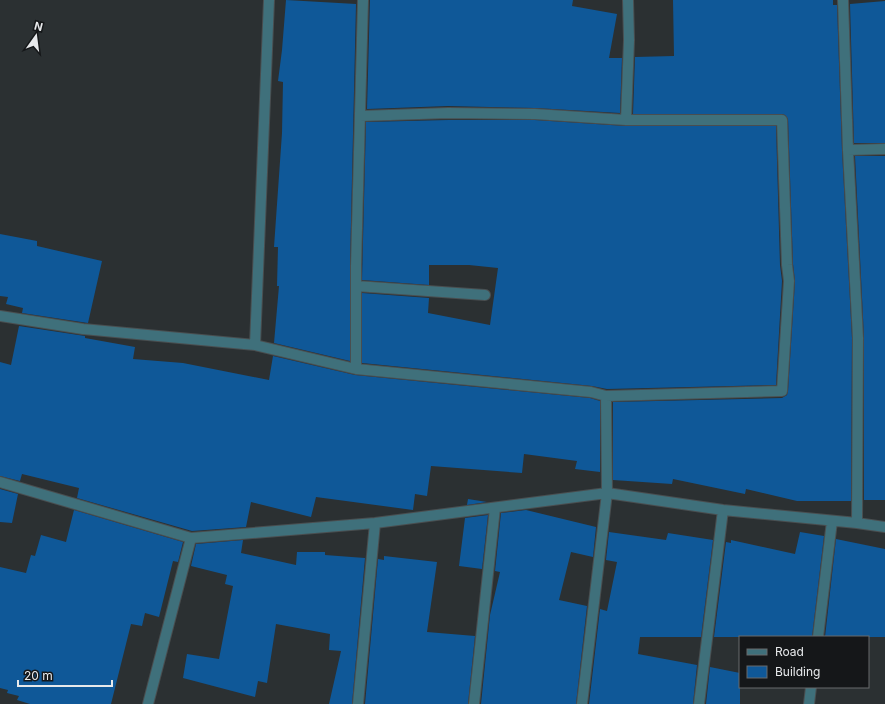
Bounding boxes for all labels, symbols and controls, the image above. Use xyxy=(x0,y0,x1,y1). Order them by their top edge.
north arrow xyxy=(16,16,56,56)
text: N xyxy=(33,18,44,34)
legend xyxy=(739,636,869,688)
text: Road xyxy=(775,644,804,659)
scale bar xyxy=(18,662,112,688)
text: Building xyxy=(775,664,820,679)
text: 20 m xyxy=(24,668,53,683)

